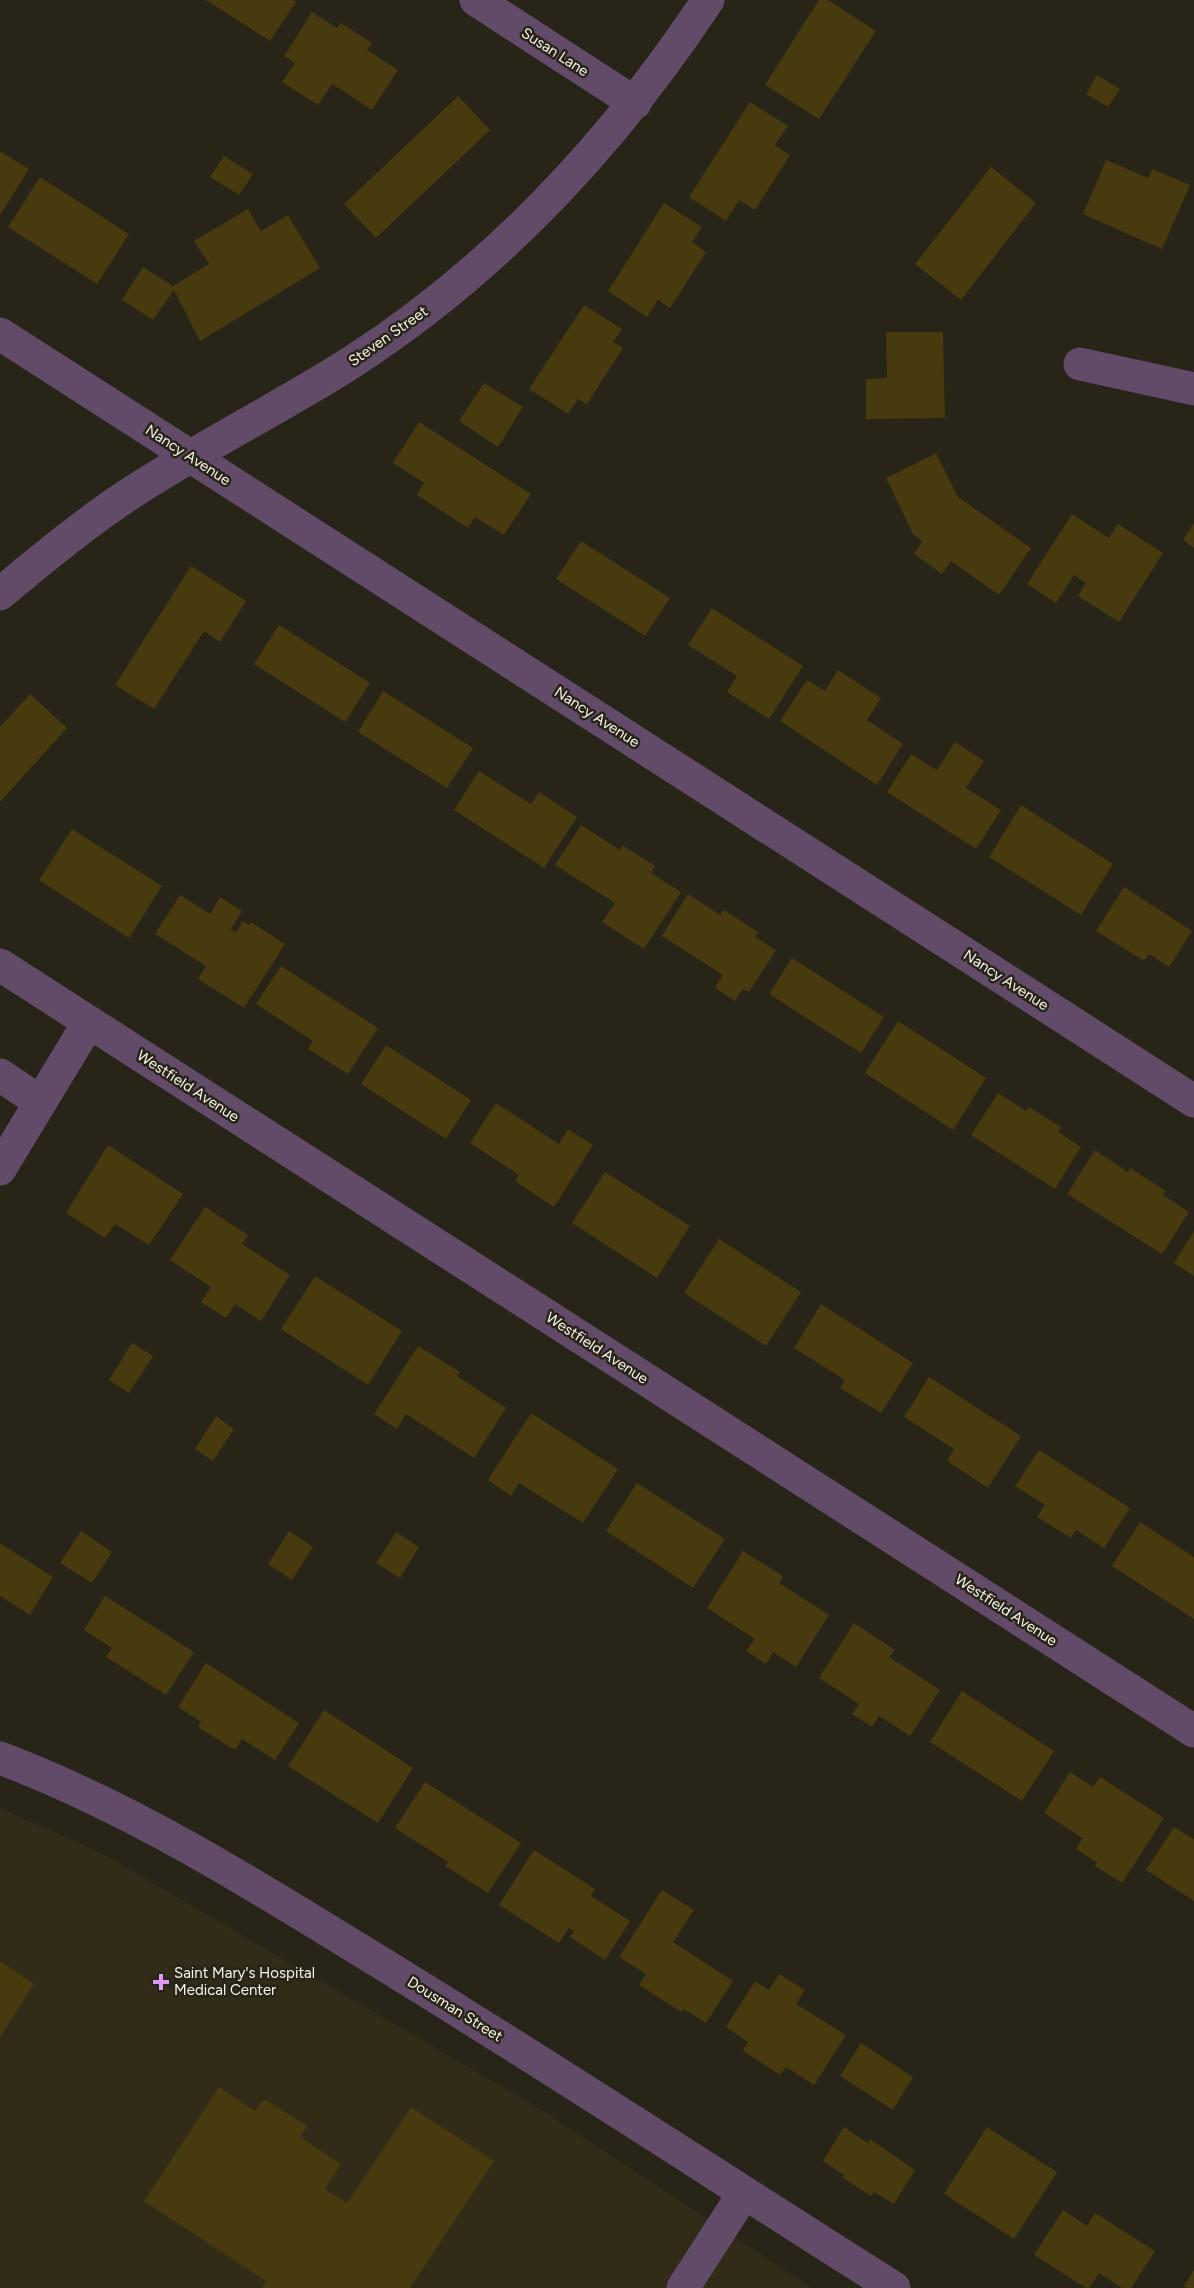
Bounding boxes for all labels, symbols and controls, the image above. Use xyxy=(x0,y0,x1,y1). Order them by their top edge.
street label: Susan Lane xyxy=(518,24,592,80)
street label: Steven Street xyxy=(345,302,431,370)
street label: Nancy Avenue xyxy=(142,421,234,489)
street label: Nancy Avenue xyxy=(551,683,643,751)
street label: Nancy Avenue xyxy=(960,946,1052,1014)
street label: Westfield Avenue xyxy=(133,1046,243,1126)
street label: Westfield Avenue xyxy=(542,1308,652,1388)
street label: Westfield Avenue xyxy=(951,1570,1061,1650)
place label: Saint Mary's Hospital Medical Center xyxy=(174,1964,315,1999)
marker: Saint Mary's Hospital Medical Center xyxy=(152,1973,170,1991)
street label: Dousman Street xyxy=(404,1973,506,2046)

